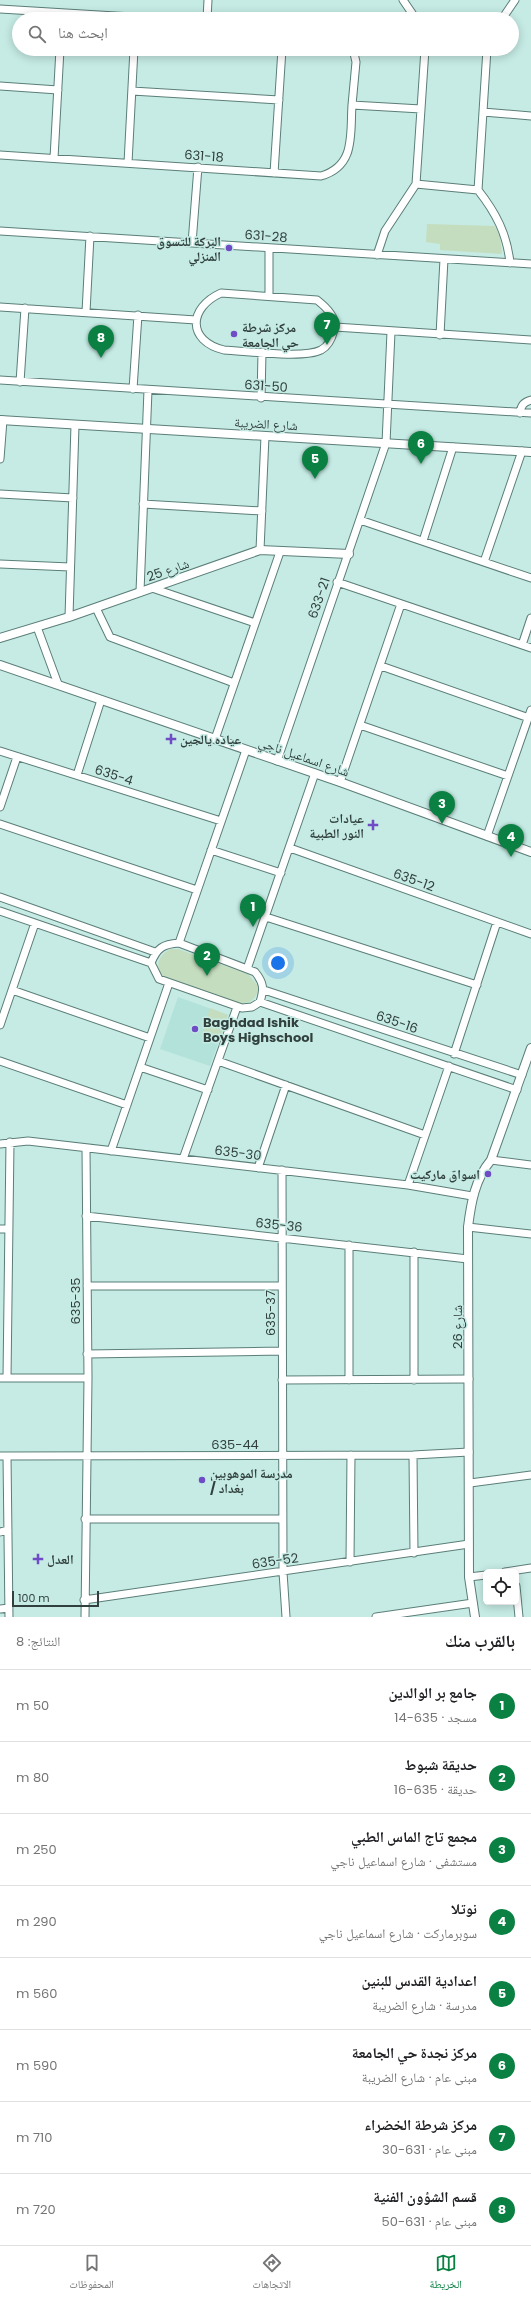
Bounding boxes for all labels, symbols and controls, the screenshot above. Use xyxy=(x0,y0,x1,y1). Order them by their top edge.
search box xyxy=(12,12,519,56)
text: ابحث هنا xyxy=(58,22,108,43)
icon: search xyxy=(26,23,48,45)
street label: 631-18 xyxy=(184,145,224,167)
street label: 631-28 xyxy=(244,225,288,247)
place label: البركة للتسوق المنزلي xyxy=(156,232,221,267)
marker: البركة للتسوق المنزلي xyxy=(224,243,234,253)
pin: 7 xyxy=(314,312,340,345)
place label: مركز شرطة حي الجامعة xyxy=(242,318,299,353)
pin: 8 xyxy=(88,325,114,358)
marker: مركز شرطة حي الجامعة xyxy=(229,329,239,339)
street label: 631-50 xyxy=(244,375,288,397)
street label: شارع الضريبة xyxy=(234,413,298,435)
pin: 6 xyxy=(408,431,434,464)
pin: 5 xyxy=(302,446,328,479)
street label: شارع 25 xyxy=(144,554,192,586)
street label: 633-21 xyxy=(303,575,335,621)
place label: عياده يالجين xyxy=(180,730,241,749)
marker: عياده يالجين xyxy=(165,733,177,745)
street label: شارع اسماعيل ناجي xyxy=(256,733,352,783)
street label: 635-4 xyxy=(92,760,136,790)
pin: 3 xyxy=(429,791,455,824)
place label: عيادات النور الطبية xyxy=(309,809,364,843)
marker: عيادات النور الطبية xyxy=(367,819,379,831)
pin: 4 xyxy=(498,824,524,857)
street label: 635-12 xyxy=(391,864,437,896)
pin: 1 xyxy=(240,894,266,927)
pin: 2 xyxy=(194,943,220,976)
your location xyxy=(268,953,288,973)
street label: 635-16 xyxy=(373,1006,421,1038)
place label: Baghdad Ishik Boys Highschool xyxy=(203,1013,313,1047)
marker: Baghdad Ishik Boys Highschool xyxy=(190,1024,200,1034)
street label: 635-30 xyxy=(213,1141,263,1165)
place label: اسواق ماركيت xyxy=(410,1165,480,1184)
marker: اسواق ماركيت xyxy=(483,1169,493,1179)
street label: 635-36 xyxy=(255,1213,303,1237)
street label: 635-35 xyxy=(66,1277,85,1325)
street label: 635-37 xyxy=(261,1290,280,1336)
street label: شارع 26 xyxy=(448,1305,467,1349)
street label: 635-44 xyxy=(211,1435,259,1454)
place label: مدرسة الموهوبين / بغداد xyxy=(210,1464,293,1498)
marker: مدرسة الموهوبين / بغداد xyxy=(197,1475,207,1485)
street label: 635-52 xyxy=(250,1548,300,1574)
place label: العدل xyxy=(47,1550,74,1569)
marker: العدل xyxy=(32,1553,44,1565)
map controls xyxy=(483,1569,519,1605)
button: locate xyxy=(483,1569,519,1605)
scale bar xyxy=(12,1589,99,1608)
text: 100 m xyxy=(18,1590,50,1606)
text: بالقرب منك xyxy=(445,1629,515,1653)
text: النتائج: 8 xyxy=(16,1632,60,1651)
text: جامع بر الوالدين xyxy=(389,1682,477,1703)
text: 50 m xyxy=(16,1696,49,1715)
text: 1 xyxy=(500,1696,504,1715)
text: مسجد · 635-14 xyxy=(394,1708,477,1727)
text: حديقة شبوط xyxy=(404,1754,477,1775)
text: 80 m xyxy=(16,1768,49,1787)
text: 2 xyxy=(498,1768,506,1787)
text: حديقة · 635-16 xyxy=(394,1780,477,1799)
text: مجمع تاج الماس الطبي xyxy=(351,1826,477,1847)
text: 250 m xyxy=(16,1840,57,1859)
text: 3 xyxy=(498,1840,506,1859)
text: مستشفى · شارع اسماعيل ناجي xyxy=(331,1852,477,1871)
text: نوتلا xyxy=(451,1898,477,1919)
text: 290 m xyxy=(16,1912,57,1931)
text: 4 xyxy=(498,1912,506,1931)
text: سوبرماركت · شارع اسماعيل ناجي xyxy=(319,1924,477,1943)
text: اعدادية القدس للبنين xyxy=(361,1970,477,1991)
text: 560 m xyxy=(16,1984,57,2003)
text: 5 xyxy=(498,1984,506,2003)
text: مدرسة · شارع الضريبة xyxy=(372,1996,477,2015)
text: مركز نجدة حي الجامعة xyxy=(352,2042,477,2063)
text: 590 m xyxy=(16,2056,57,2075)
text: 6 xyxy=(498,2056,506,2075)
text: مبنى عام · شارع الضريبة xyxy=(362,2068,477,2087)
text: مركز شرطة الخضراء xyxy=(364,2114,477,2135)
text: 710 m xyxy=(16,2128,52,2147)
text: 7 xyxy=(499,2128,505,2147)
text: مبنى عام · 631-30 xyxy=(382,2140,477,2159)
text: قسم الشؤون الفنية xyxy=(373,2186,477,2207)
text: 720 m xyxy=(16,2200,56,2219)
text: 8 xyxy=(498,2200,506,2219)
text: مبنى عام · 631-50 xyxy=(382,2212,477,2231)
tab: المحفوظات xyxy=(69,2252,114,2295)
tab: الاتجاهات xyxy=(252,2252,291,2295)
tab: الخريطة xyxy=(429,2252,462,2295)

